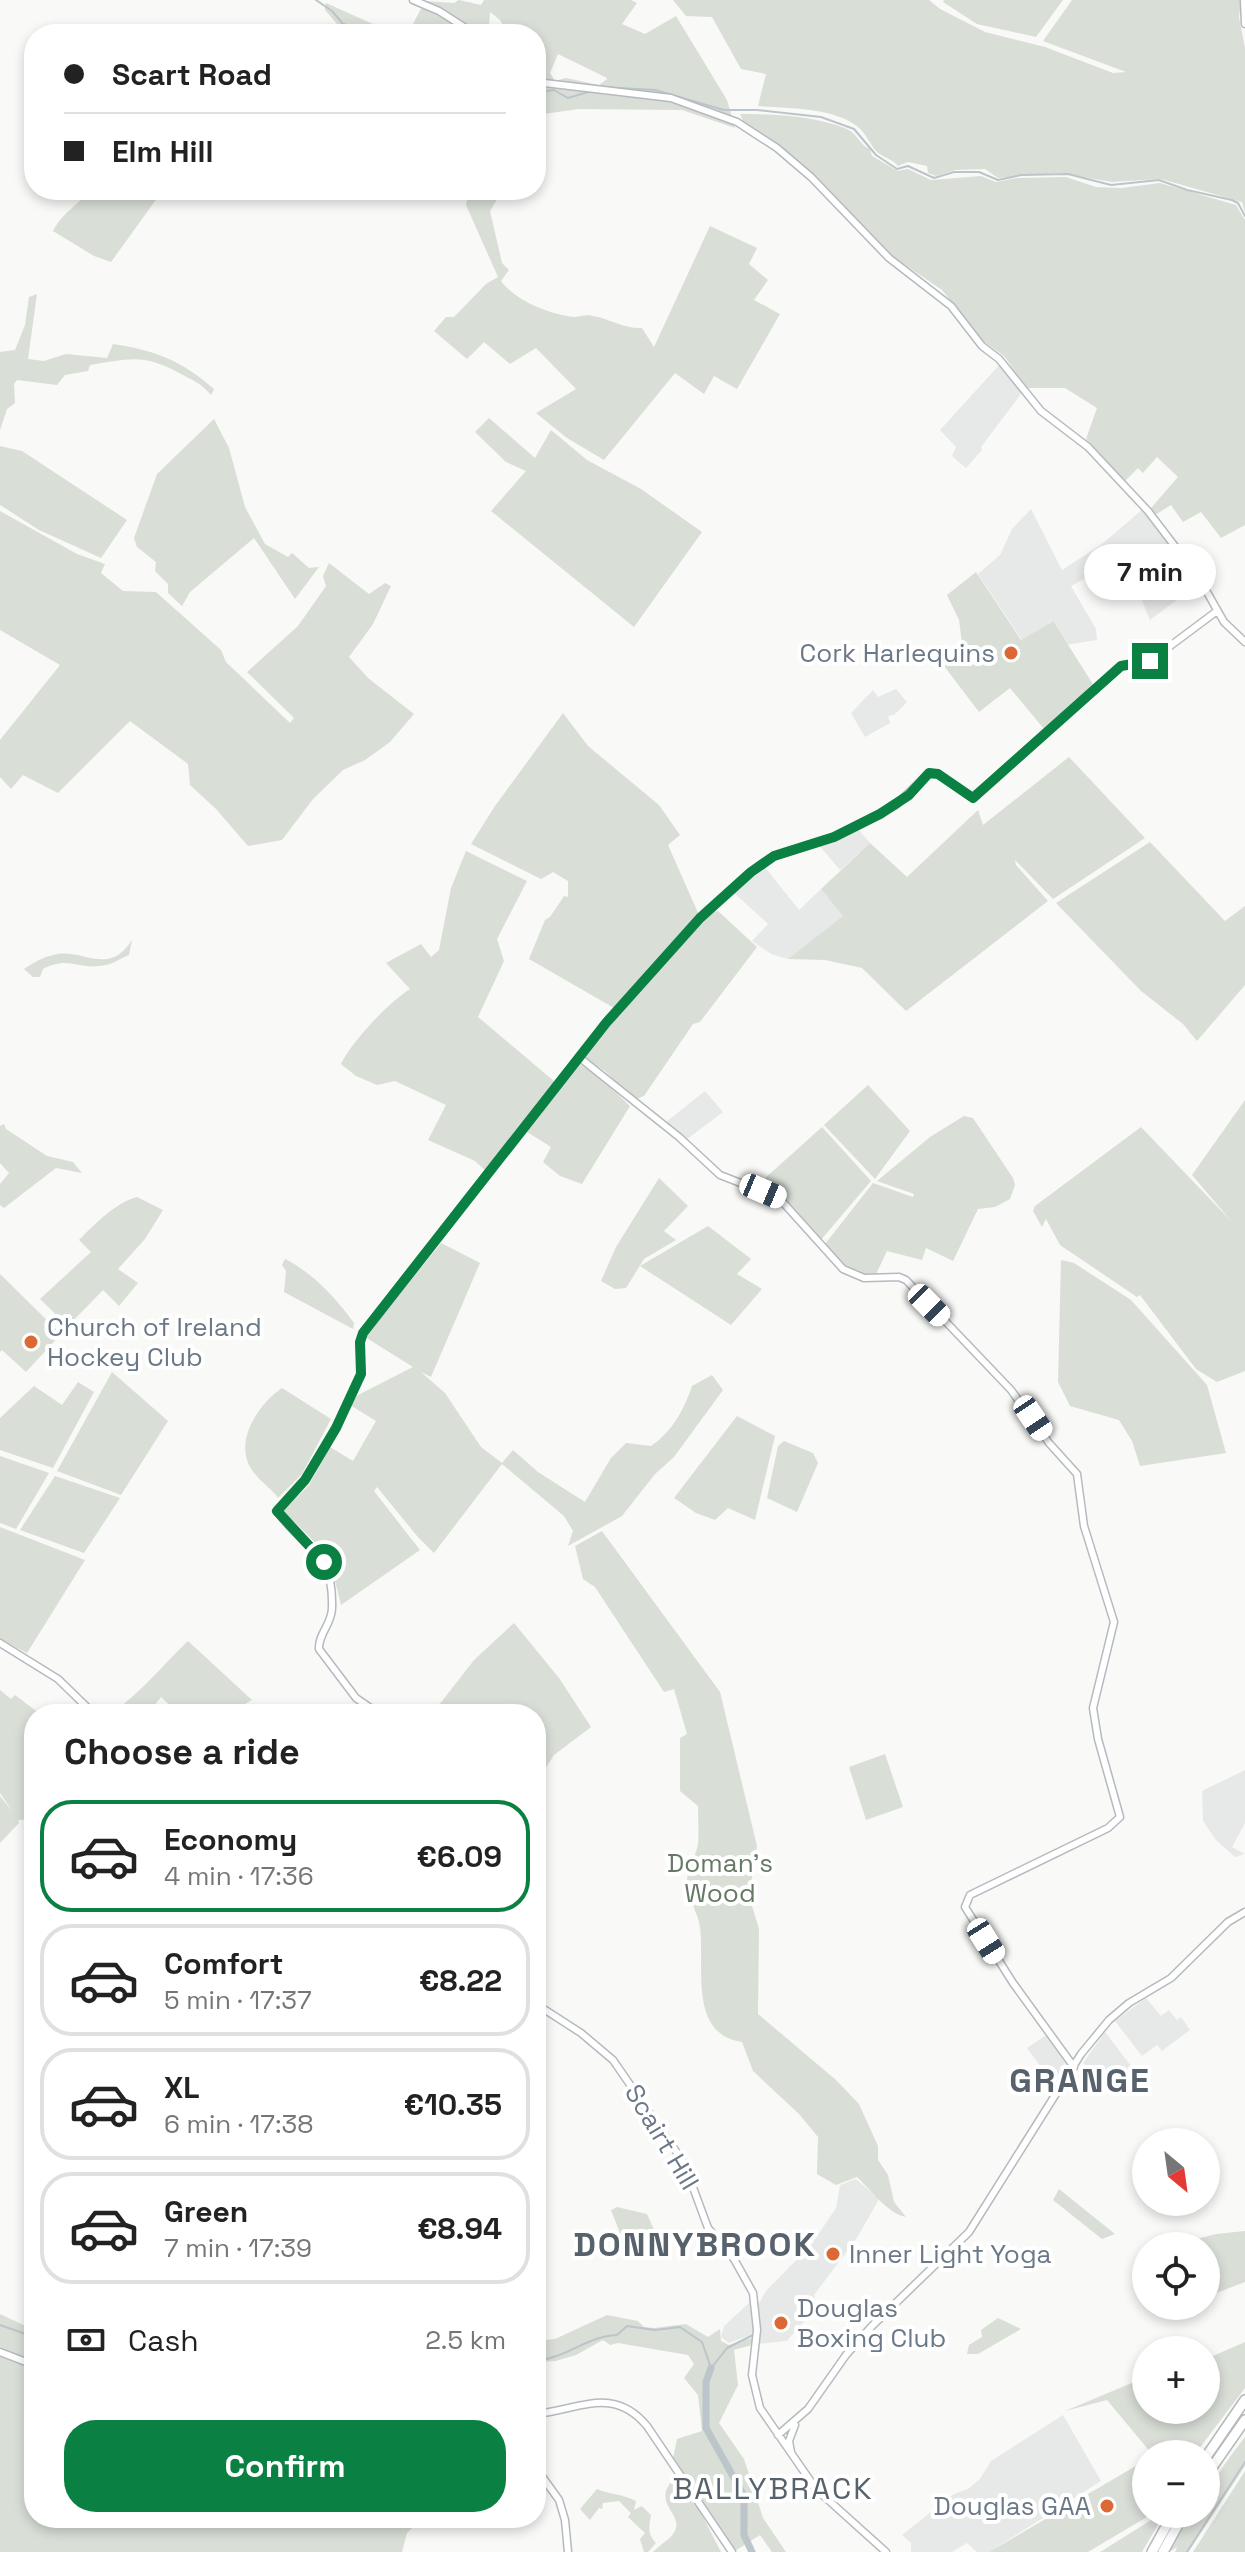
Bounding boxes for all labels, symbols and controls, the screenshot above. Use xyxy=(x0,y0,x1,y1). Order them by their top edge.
text: Scart Road xyxy=(112,55,272,94)
text: Elm Hill xyxy=(112,132,213,171)
callout: 7 min xyxy=(1084,545,1216,601)
text: 7 min xyxy=(1117,555,1183,589)
place label: Cork Harlequins xyxy=(800,636,995,670)
route end xyxy=(1132,643,1168,679)
marker: Cork Harlequins xyxy=(1002,644,1020,662)
car xyxy=(736,1171,790,1211)
car xyxy=(904,1280,954,1330)
place label: Church of Ireland Hockey Club xyxy=(47,1310,262,1374)
marker: Church of Ireland Hockey Club xyxy=(22,1333,40,1351)
car xyxy=(1010,1391,1056,1445)
route start xyxy=(306,1544,342,1580)
text: Choose a ride xyxy=(64,1729,300,1775)
icon: car xyxy=(68,1820,140,1892)
text: Economy xyxy=(164,1820,297,1859)
text: €6.09 xyxy=(417,1837,502,1876)
park label: Doman's Wood xyxy=(667,1846,773,1910)
text: 4 min · 17:36 xyxy=(164,1859,314,1893)
car xyxy=(963,1914,1009,1968)
icon: car xyxy=(68,1944,140,2016)
text: Comfort xyxy=(164,1944,283,1983)
text: €8.22 xyxy=(419,1961,502,2000)
text: 5 min · 17:37 xyxy=(164,1983,312,2017)
district label: GRANGE xyxy=(1009,2059,1151,2102)
icon: car xyxy=(68,2068,140,2140)
text: XL xyxy=(164,2068,200,2107)
street label: Scairt Hill xyxy=(617,2078,707,2196)
text: €10.35 xyxy=(404,2085,502,2124)
text: 6 min · 17:38 xyxy=(164,2107,314,2141)
north arrow xyxy=(1132,2128,1220,2216)
map controls xyxy=(1132,2128,1220,2528)
icon: car xyxy=(68,2192,140,2264)
text: Green xyxy=(164,2192,248,2231)
text: €8.94 xyxy=(417,2209,502,2248)
district label: DONNYBROOK xyxy=(573,2223,817,2266)
text: 7 min · 17:39 xyxy=(164,2231,312,2265)
button: locate xyxy=(1132,2232,1220,2320)
place label: Inner Light Yoga xyxy=(849,2237,1052,2271)
marker: Inner Light Yoga xyxy=(824,2245,842,2263)
place label: Douglas Boxing Club xyxy=(797,2291,946,2355)
marker: Douglas Boxing Club xyxy=(772,2314,790,2332)
icon: cash xyxy=(64,2318,108,2362)
text: Cash xyxy=(128,2321,199,2360)
text: 2.5 km xyxy=(425,2323,506,2357)
button: + xyxy=(1132,2336,1220,2424)
button: Confirm xyxy=(64,2420,506,2512)
button: − xyxy=(1132,2440,1220,2528)
district label: BALLYBRACK xyxy=(673,2469,873,2508)
place label: Douglas GAA xyxy=(934,2489,1091,2523)
marker: Douglas GAA xyxy=(1098,2497,1116,2515)

